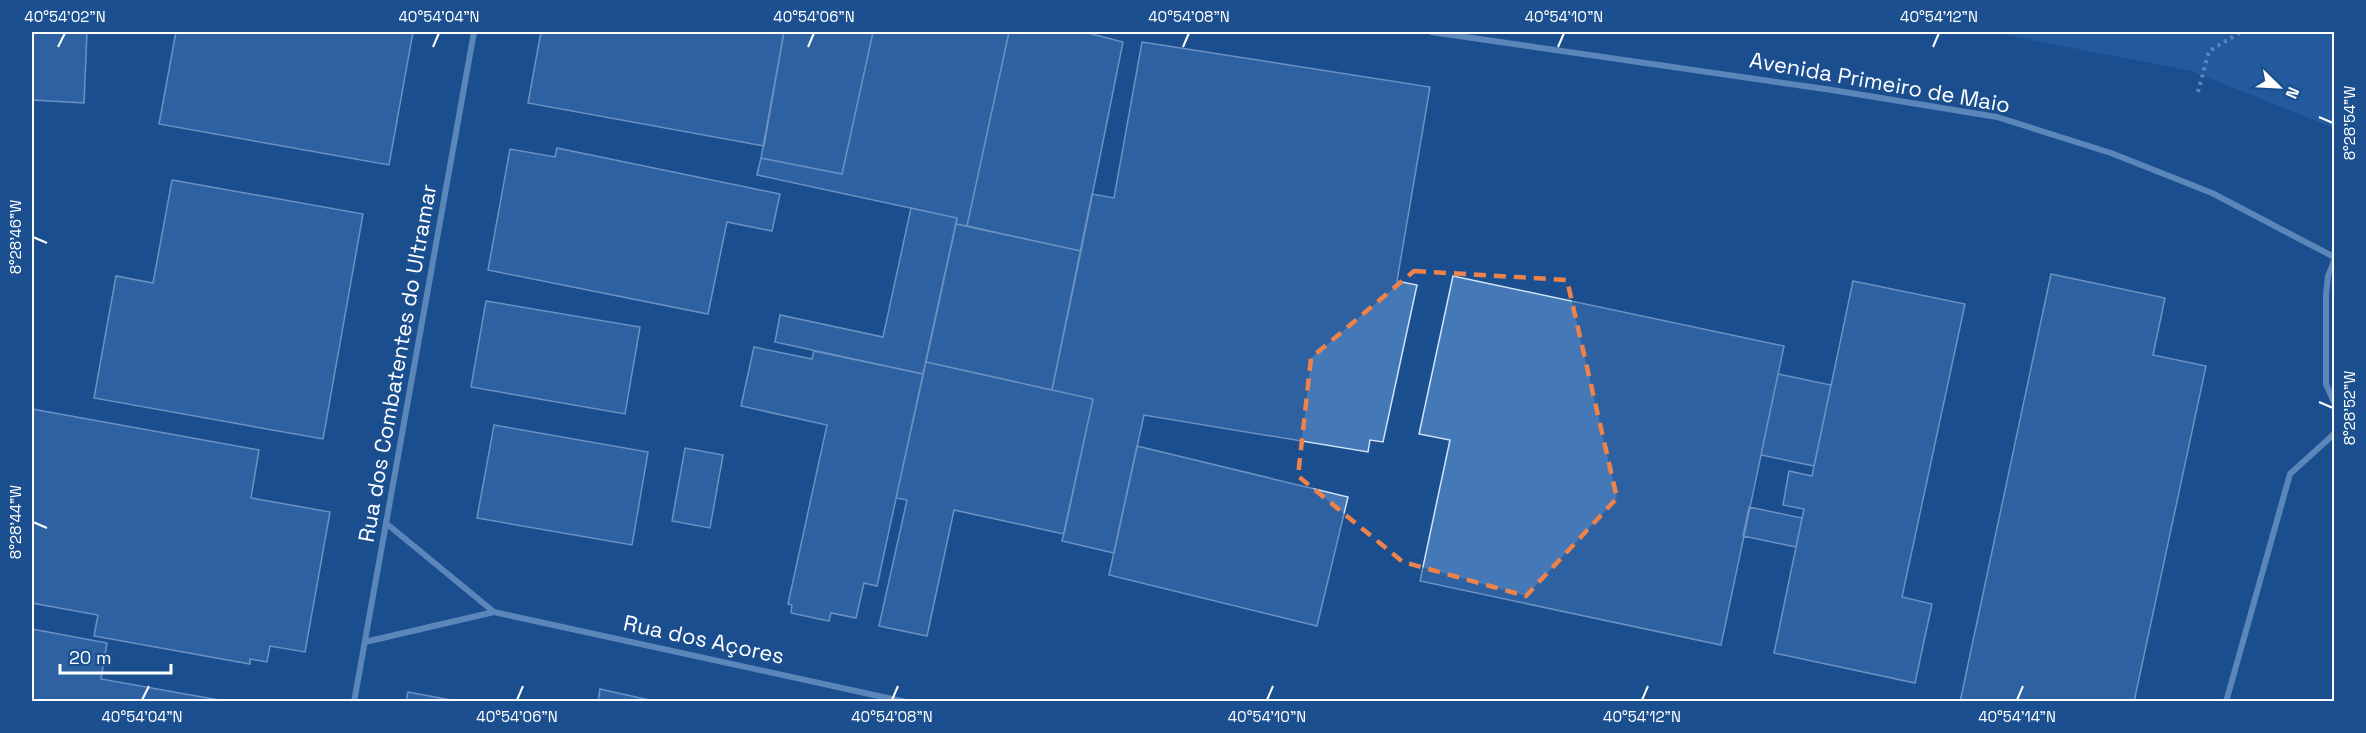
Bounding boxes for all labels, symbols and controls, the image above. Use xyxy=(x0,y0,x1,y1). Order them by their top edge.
text: 40°54'02"N xyxy=(24,7,106,26)
text: 40°54'04"N xyxy=(398,7,480,26)
text: 40°54'06"N xyxy=(773,7,855,26)
text: 40°54'08"N xyxy=(1148,7,1230,26)
text: 40°54'10"N xyxy=(1525,7,1603,26)
text: 40°54'12"N xyxy=(1900,7,1978,26)
street label: Avenida Primeiro de Maio xyxy=(1747,45,2013,119)
north arrow xyxy=(2249,57,2309,117)
text: N xyxy=(2280,84,2304,102)
text: 8°28'54"W xyxy=(2340,86,2359,160)
street label: Rua dos Combatentes do Ultramar xyxy=(352,182,442,544)
text: 8°28'46"W xyxy=(6,200,25,274)
text: 8°28'52"W xyxy=(2340,371,2359,445)
text: 8°28'44"W xyxy=(6,485,25,559)
street label: Rua dos Açores xyxy=(621,608,787,670)
scale bar xyxy=(60,637,171,675)
text: 20 m xyxy=(69,646,112,669)
text: 40°54'04"N xyxy=(101,707,183,726)
text: 40°54'06"N xyxy=(476,707,558,726)
text: 40°54'08"N xyxy=(851,707,933,726)
text: 40°54'10"N xyxy=(1228,707,1306,726)
text: 40°54'12"N xyxy=(1603,707,1681,726)
text: 40°54'14"N xyxy=(1978,707,2056,726)

